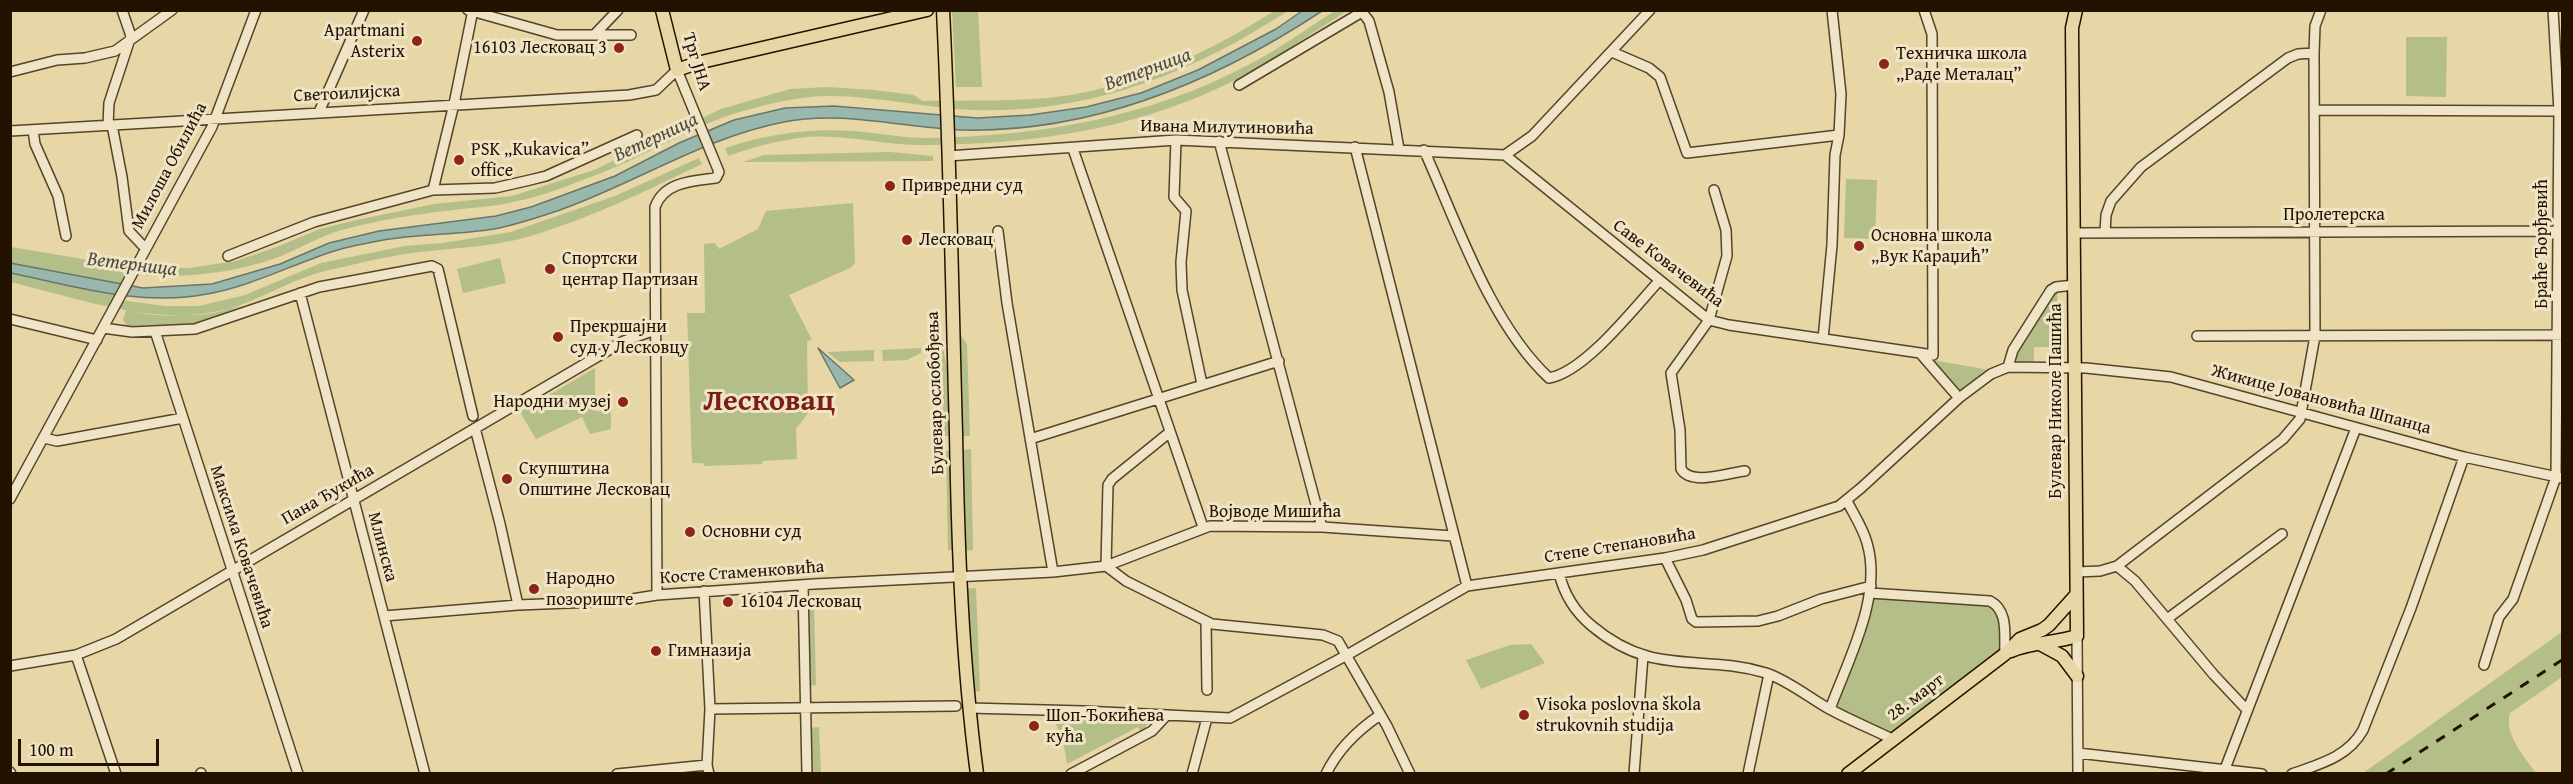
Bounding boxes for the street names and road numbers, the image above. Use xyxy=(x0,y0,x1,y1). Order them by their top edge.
street label: Трг ЈНА xyxy=(677,30,715,94)
street label: Светоилијска xyxy=(293,80,401,108)
street label: Милоша Обилића xyxy=(128,99,212,233)
street label: Ивана Милутиновића xyxy=(1140,116,1314,140)
street label: Браће Ђорђевић xyxy=(2531,179,2553,309)
street label: Пролетерска xyxy=(2283,204,2385,226)
street label: Саве Ковачевића xyxy=(1608,215,1728,313)
street label: Булевар Николе Пашића xyxy=(2045,303,2067,499)
street label: Булевар ослобођења xyxy=(922,311,950,475)
street label: Жикице Јовановића Шпанца xyxy=(2209,360,2433,440)
street label: Пана Ђукића xyxy=(278,460,378,530)
street label: Максима Ковачевића xyxy=(204,463,278,631)
street label: Војводе Мишића xyxy=(1209,501,1341,523)
street label: Млинска xyxy=(362,510,402,584)
street label: Степе Степановића xyxy=(1543,523,1697,569)
street label: Косте Стаменковића xyxy=(659,556,825,590)
street label: 28. март xyxy=(1883,670,1949,726)

